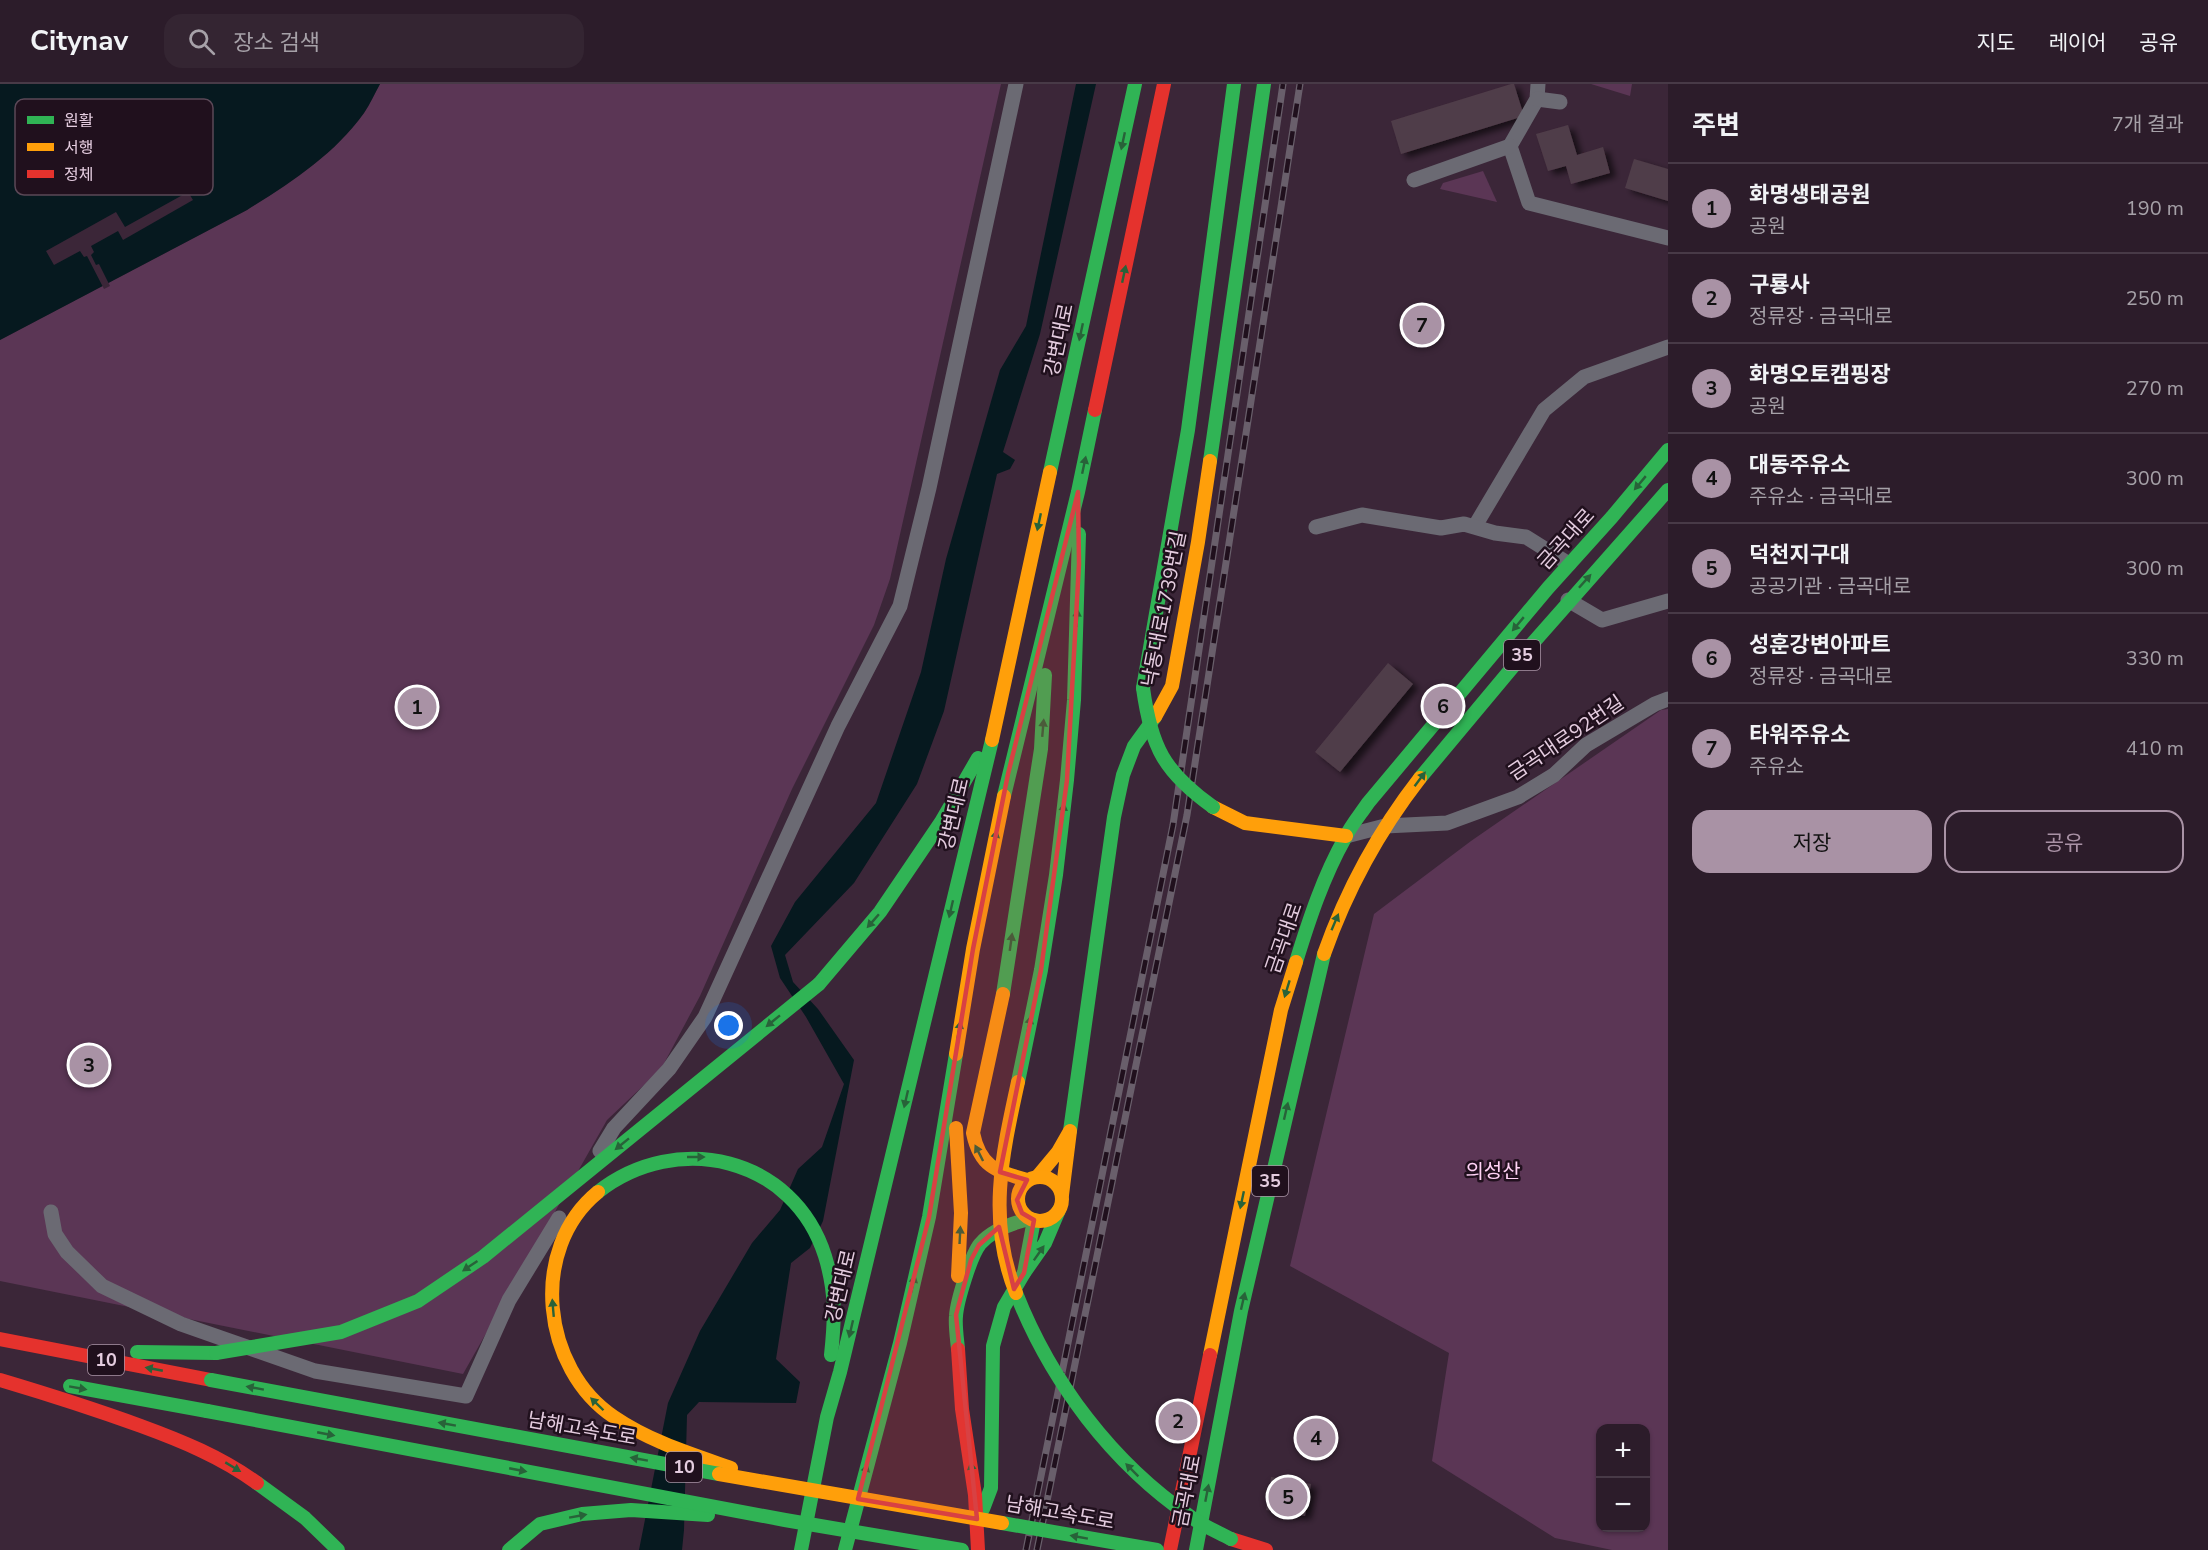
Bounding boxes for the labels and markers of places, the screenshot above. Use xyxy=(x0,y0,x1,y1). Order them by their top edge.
pin: 7 xyxy=(1402,302,1442,348)
pin: 1 xyxy=(398,684,436,730)
pin: 6 xyxy=(1424,684,1462,728)
pin: 3 xyxy=(70,1042,109,1088)
pin: 2 xyxy=(1158,1398,1198,1444)
pin: 4 xyxy=(1296,1416,1336,1460)
pin: 5 xyxy=(1268,1474,1308,1520)

